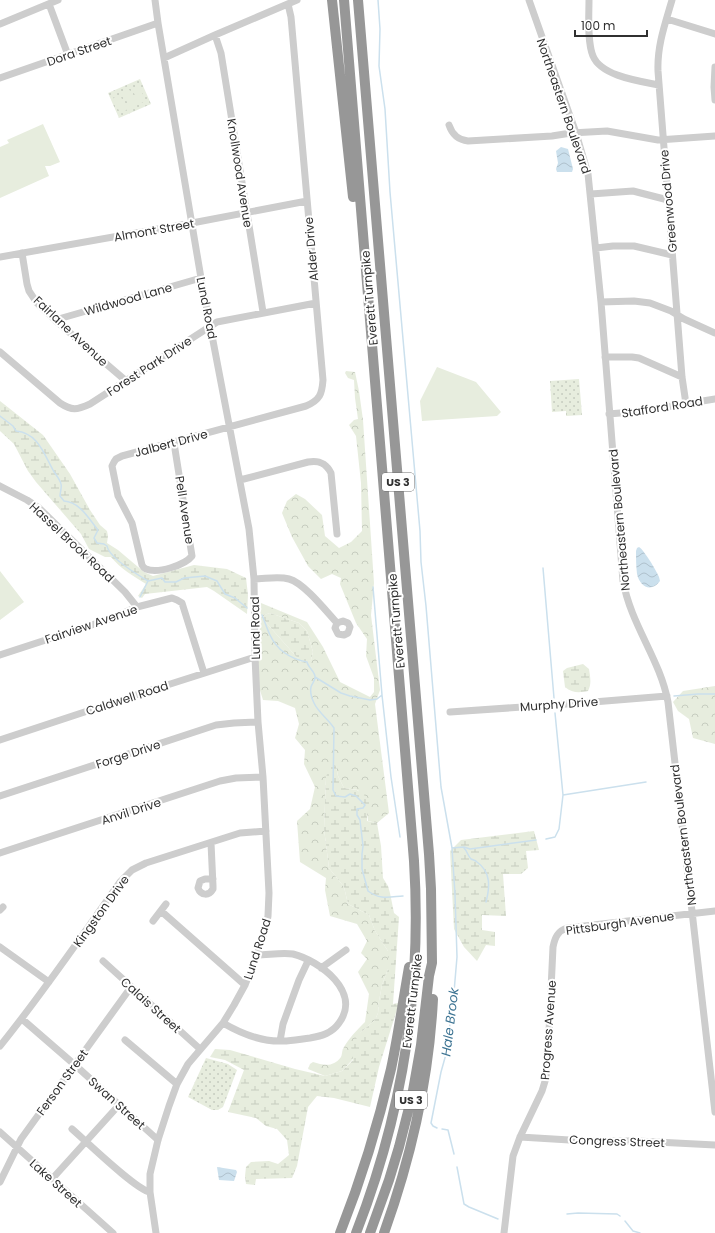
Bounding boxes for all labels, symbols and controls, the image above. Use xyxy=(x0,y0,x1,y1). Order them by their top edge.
scale bar xyxy=(575,12,647,38)
text: 100 m xyxy=(581,17,615,34)
street label: Dora Street xyxy=(45,32,113,70)
street label: Northeastern Boulevard xyxy=(533,36,595,176)
street label: Knollwood Avenue xyxy=(223,117,257,229)
street label: Greenwood Drive xyxy=(655,149,681,253)
street label: Almont Street xyxy=(112,215,196,245)
street label: Alder Drive xyxy=(300,216,322,282)
street label: Everett Turnpike xyxy=(356,250,382,346)
street label: Lund Road xyxy=(193,275,221,341)
street label: Wildwood Lane xyxy=(82,278,174,320)
street label: Fairlane Avenue xyxy=(30,292,112,370)
street label: Forest Park Drive xyxy=(103,332,195,400)
street label: Stafford Road xyxy=(620,392,704,422)
street label: Jalbert Drive xyxy=(133,425,209,461)
street label: Northeastern Boulevard xyxy=(604,448,634,592)
road number: US 3 xyxy=(382,473,414,491)
street label: Pell Avenue xyxy=(171,475,199,545)
street label: Hassel Brook Road xyxy=(26,498,118,586)
street label: Everett Turnpike xyxy=(383,573,409,669)
street label: Lund Road xyxy=(246,596,264,660)
street label: Fairview Avenue xyxy=(42,600,140,648)
street label: Caldwell Road xyxy=(83,677,171,719)
street label: Murphy Drive xyxy=(519,693,599,715)
street label: Forge Drive xyxy=(93,736,163,772)
street label: Northeastern Boulevard xyxy=(666,763,700,907)
street label: Anvil Drive xyxy=(99,793,163,829)
street label: Kingston Drive xyxy=(69,872,133,950)
street label: Pittsburgh Avenue xyxy=(565,907,675,939)
street label: Lund Road xyxy=(239,916,275,982)
street label: Everett Turnpike xyxy=(398,953,426,1049)
street label: Calais Street xyxy=(117,973,185,1037)
street label: Progress Avenue xyxy=(536,980,560,1080)
water label: Hale Brook xyxy=(436,985,464,1057)
street label: Ferson Street xyxy=(32,1045,92,1119)
street label: Swan Street xyxy=(85,1073,149,1133)
road number: US 3 xyxy=(395,1091,427,1109)
street label: Congress Street xyxy=(569,1131,665,1151)
street label: Lake Street xyxy=(26,1155,86,1211)

